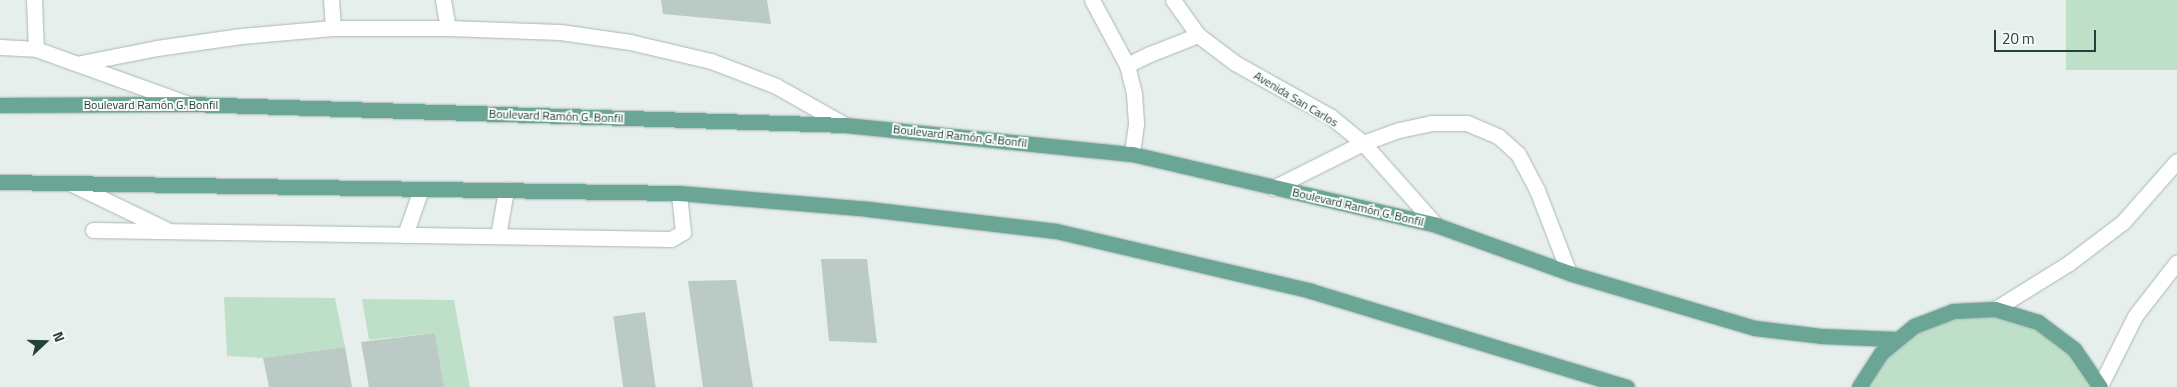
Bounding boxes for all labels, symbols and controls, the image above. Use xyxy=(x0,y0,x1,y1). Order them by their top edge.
scale bar xyxy=(1997,20,2100,52)
text: 20 m xyxy=(2002,27,2035,50)
street label: Avenida San Carlos xyxy=(1251,68,1341,130)
street label: Boulevard Ramón G. Bonfil xyxy=(84,98,218,112)
street label: Boulevard Ramón G. Bonfil xyxy=(489,106,623,126)
street label: Boulevard Ramón G. Bonfil xyxy=(892,122,1028,150)
street label: Boulevard Ramón G. Bonfil xyxy=(1291,185,1425,229)
north arrow xyxy=(20,317,70,367)
text: N xyxy=(48,328,71,345)

